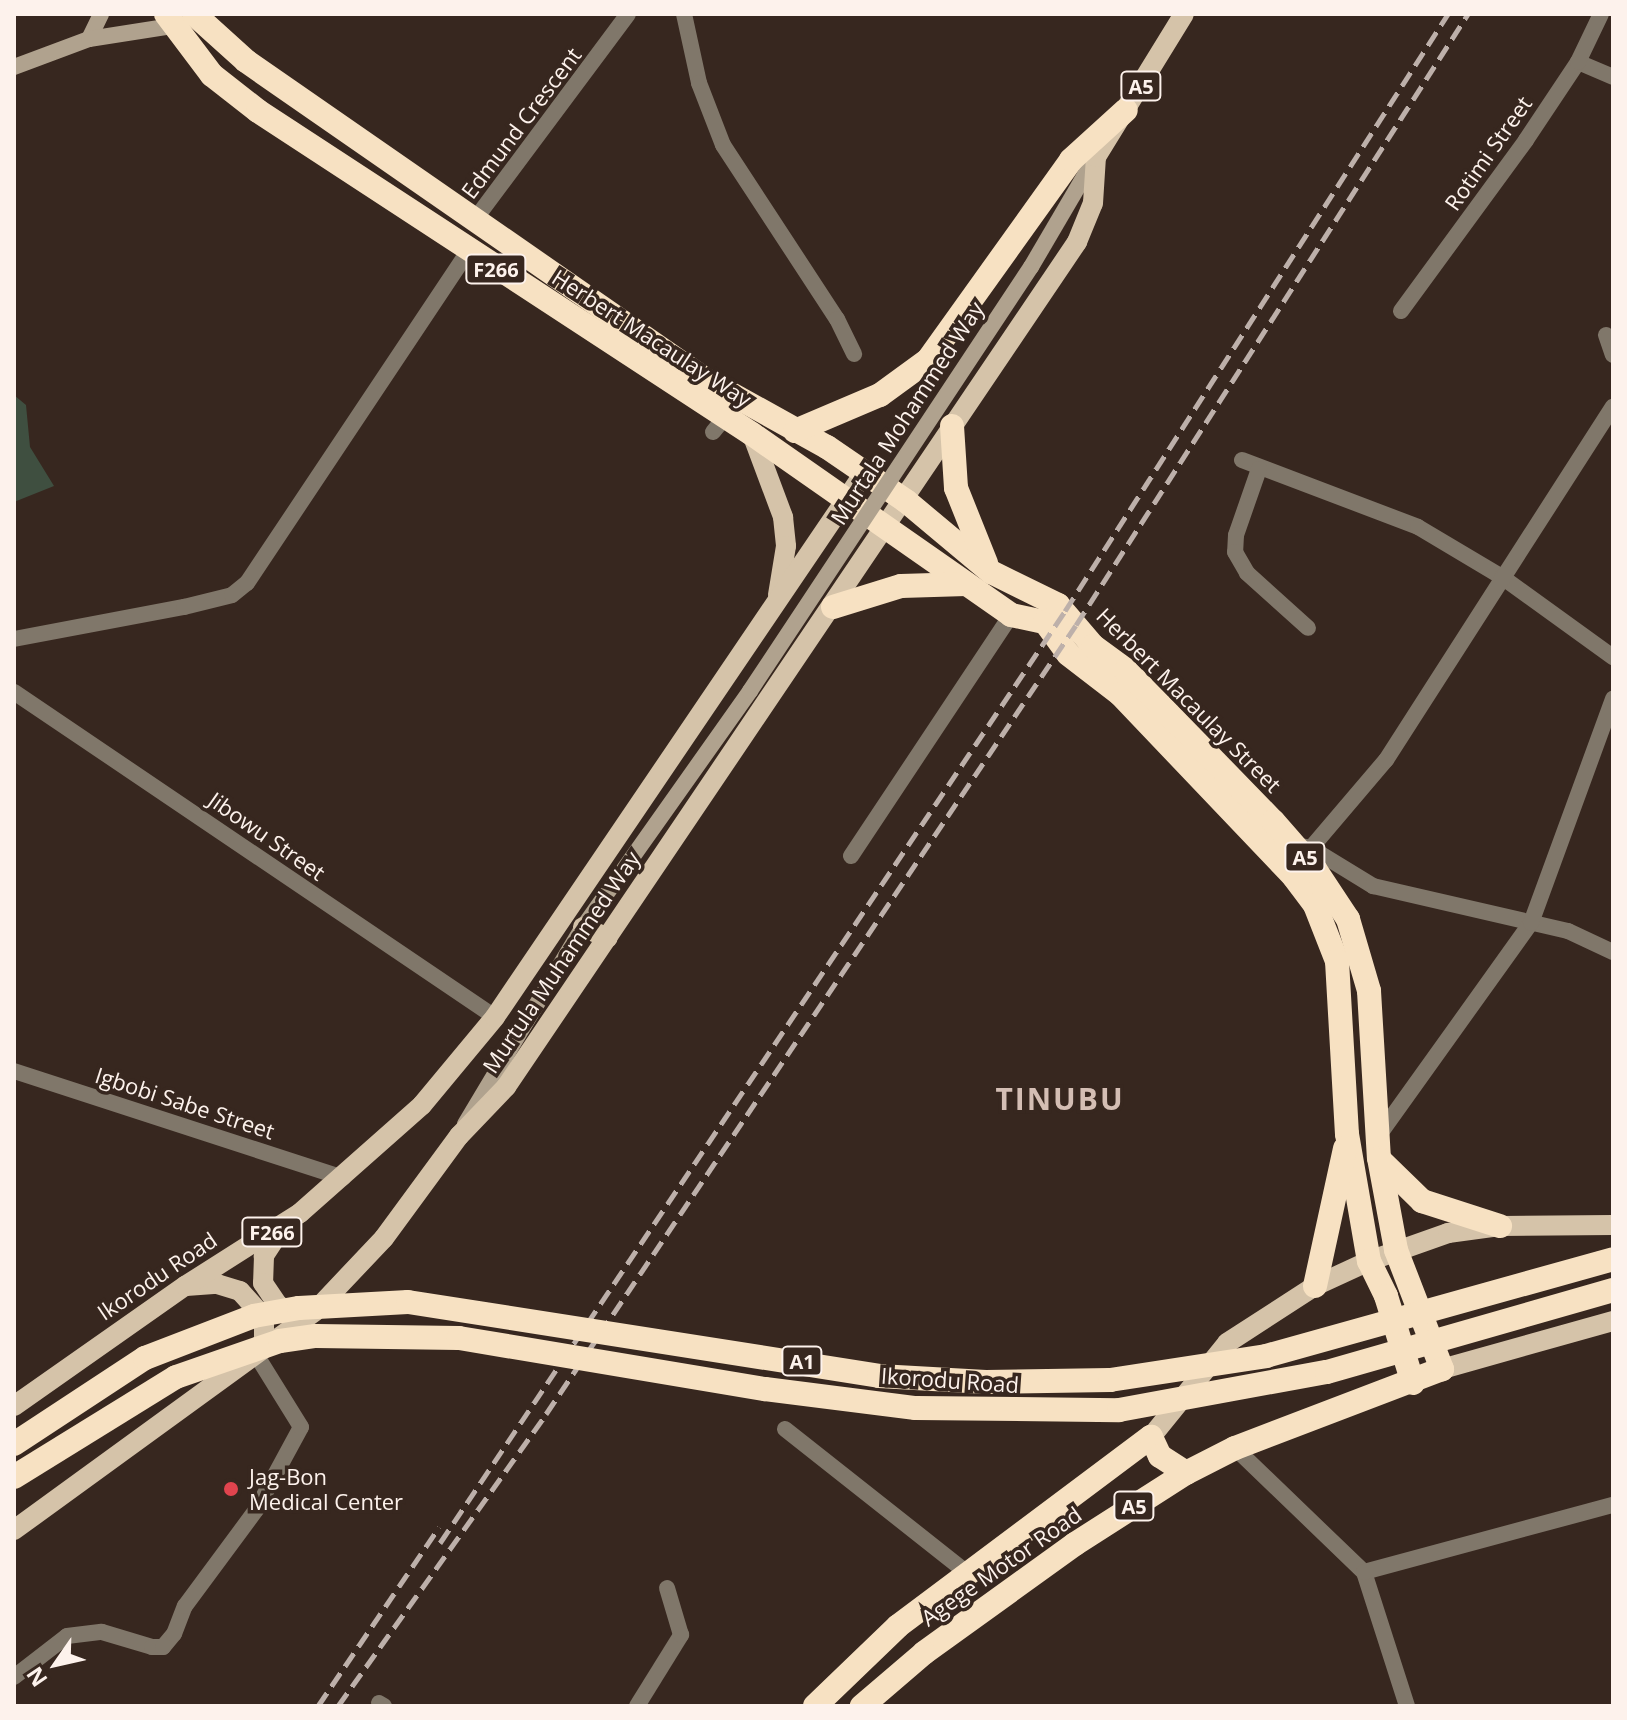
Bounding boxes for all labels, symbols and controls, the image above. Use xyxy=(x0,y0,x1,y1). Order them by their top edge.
street label: Edmund Crescent xyxy=(456,42,586,204)
road number: A5 xyxy=(1119,70,1163,102)
street label: Rotimi Street xyxy=(1439,91,1537,215)
road number: F266 xyxy=(464,253,528,285)
street label: Herbert Macaulay Way xyxy=(547,264,757,412)
street label: Murtala Mohammed Way xyxy=(825,297,989,529)
street label: Herbert Macaulay Street xyxy=(1091,602,1287,798)
street label: Jibowu Street xyxy=(204,786,330,886)
road number: A5 xyxy=(1283,841,1327,873)
street label: Murtula Muhammed Way xyxy=(477,846,645,1078)
street label: Igbobi Sabe Street xyxy=(92,1062,278,1144)
district label: TINUBU xyxy=(995,1081,1125,1117)
road number: F266 xyxy=(240,1216,304,1248)
street label: Ikorodu Road xyxy=(92,1226,222,1326)
road number: A1 xyxy=(780,1345,824,1377)
street label: Ikorodu Road xyxy=(880,1362,1020,1398)
place label: Jag-Bon Medical Center xyxy=(249,1463,403,1514)
marker: Jag-Bon Medical Center xyxy=(220,1478,242,1500)
road number: A5 xyxy=(1112,1490,1156,1522)
street label: Agege Motor Road xyxy=(916,1501,1086,1631)
north arrow xyxy=(16,1624,96,1704)
text: N xyxy=(19,1662,54,1693)

